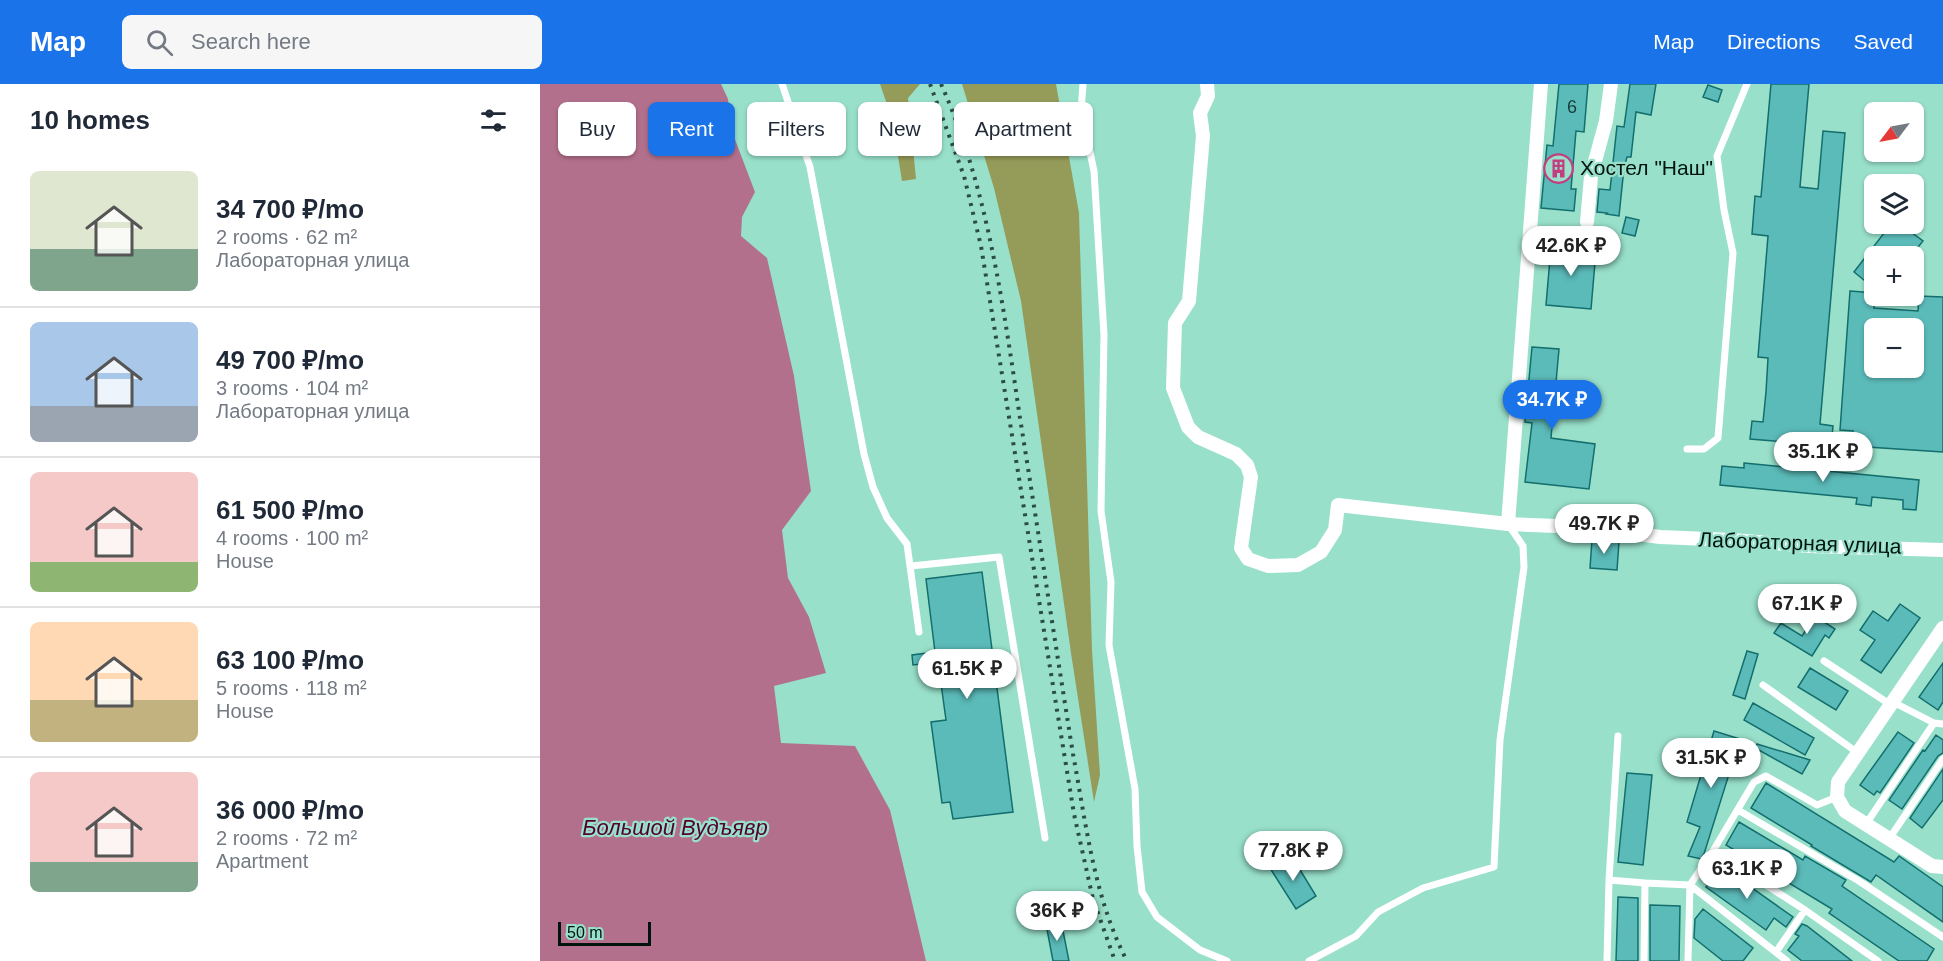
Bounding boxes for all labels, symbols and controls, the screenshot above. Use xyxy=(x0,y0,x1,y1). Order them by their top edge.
search box xyxy=(122,15,542,69)
text: Map xyxy=(30,26,86,57)
icon: search xyxy=(143,26,176,59)
text: Search here xyxy=(191,29,311,54)
text: Map xyxy=(1653,30,1694,53)
text: Directions xyxy=(1727,30,1820,53)
text: Saved xyxy=(1853,30,1913,53)
house number: 6 xyxy=(1567,97,1577,117)
chip: Buy xyxy=(558,102,636,156)
chip: Rent xyxy=(648,102,735,156)
chip: Filters xyxy=(747,102,846,156)
chip: New xyxy=(858,102,942,156)
chip: Apartment xyxy=(954,102,1093,156)
north arrow xyxy=(1864,102,1924,162)
map controls xyxy=(1864,102,1924,378)
icon: filters xyxy=(477,104,510,137)
text: 10 homes xyxy=(30,105,150,135)
building icon: Хостел "Наш" xyxy=(1543,152,1575,184)
place label: Хостел "Наш" xyxy=(1580,156,1713,179)
button: layers xyxy=(1864,174,1924,234)
text: 34 700 ₽/mo xyxy=(216,194,364,224)
icon: home xyxy=(78,195,150,267)
text: 2 rooms · 62 m² xyxy=(216,226,357,248)
pin: 42.6K ₽ xyxy=(1516,226,1626,277)
text: 42.6K ₽ xyxy=(1536,234,1606,256)
button: + xyxy=(1864,246,1924,306)
text: Лабораторная улица xyxy=(216,249,409,271)
button: − xyxy=(1864,318,1924,378)
text: 49 700 ₽/mo xyxy=(216,345,364,375)
icon: home xyxy=(78,346,150,418)
text: 3 rooms · 104 m² xyxy=(216,377,368,399)
pin: 34.7K ₽ xyxy=(1497,380,1607,431)
text: 34.7K ₽ xyxy=(1517,388,1587,410)
text: Лабораторная улица xyxy=(216,400,409,422)
pin: 35.1K ₽ xyxy=(1768,432,1878,483)
text: 35.1K ₽ xyxy=(1788,440,1858,462)
text: 61 500 ₽/mo xyxy=(216,495,364,525)
icon: home xyxy=(78,496,150,568)
pin: 49.7K ₽ xyxy=(1549,504,1659,555)
text: 49.7K ₽ xyxy=(1569,512,1639,534)
text: 4 rooms · 100 m² xyxy=(216,527,368,549)
street label: Лабораторная улица xyxy=(1698,527,1902,558)
text: House xyxy=(216,550,274,572)
pin: 67.1K ₽ xyxy=(1752,584,1862,635)
text: 67.1K ₽ xyxy=(1772,592,1842,614)
text: 63 100 ₽/mo xyxy=(216,645,364,675)
icon: home xyxy=(78,646,150,718)
pin: 61.5K ₽ xyxy=(912,649,1022,700)
text: 61.5K ₽ xyxy=(932,657,1002,679)
text: 5 rooms · 118 m² xyxy=(216,677,367,699)
text: House xyxy=(216,700,274,722)
pin: 31.5K ₽ xyxy=(1656,738,1766,789)
text: 31.5K ₽ xyxy=(1676,746,1746,768)
text: 36 000 ₽/mo xyxy=(216,795,364,825)
icon: home xyxy=(78,796,150,868)
water label: Большой Вудъявр xyxy=(582,815,768,840)
text: 2 rooms · 72 m² xyxy=(216,827,357,849)
pin: 77.8K ₽ xyxy=(1238,831,1348,882)
text: 77.8K ₽ xyxy=(1258,839,1328,861)
pin: 63.1K ₽ xyxy=(1692,849,1802,900)
text: Apartment xyxy=(216,850,308,872)
text: 63.1K ₽ xyxy=(1712,857,1782,879)
pin: 36K ₽ xyxy=(1015,891,1099,942)
text: 36K ₽ xyxy=(1030,899,1084,921)
scale bar xyxy=(558,919,651,946)
text: 50 m xyxy=(567,924,603,941)

